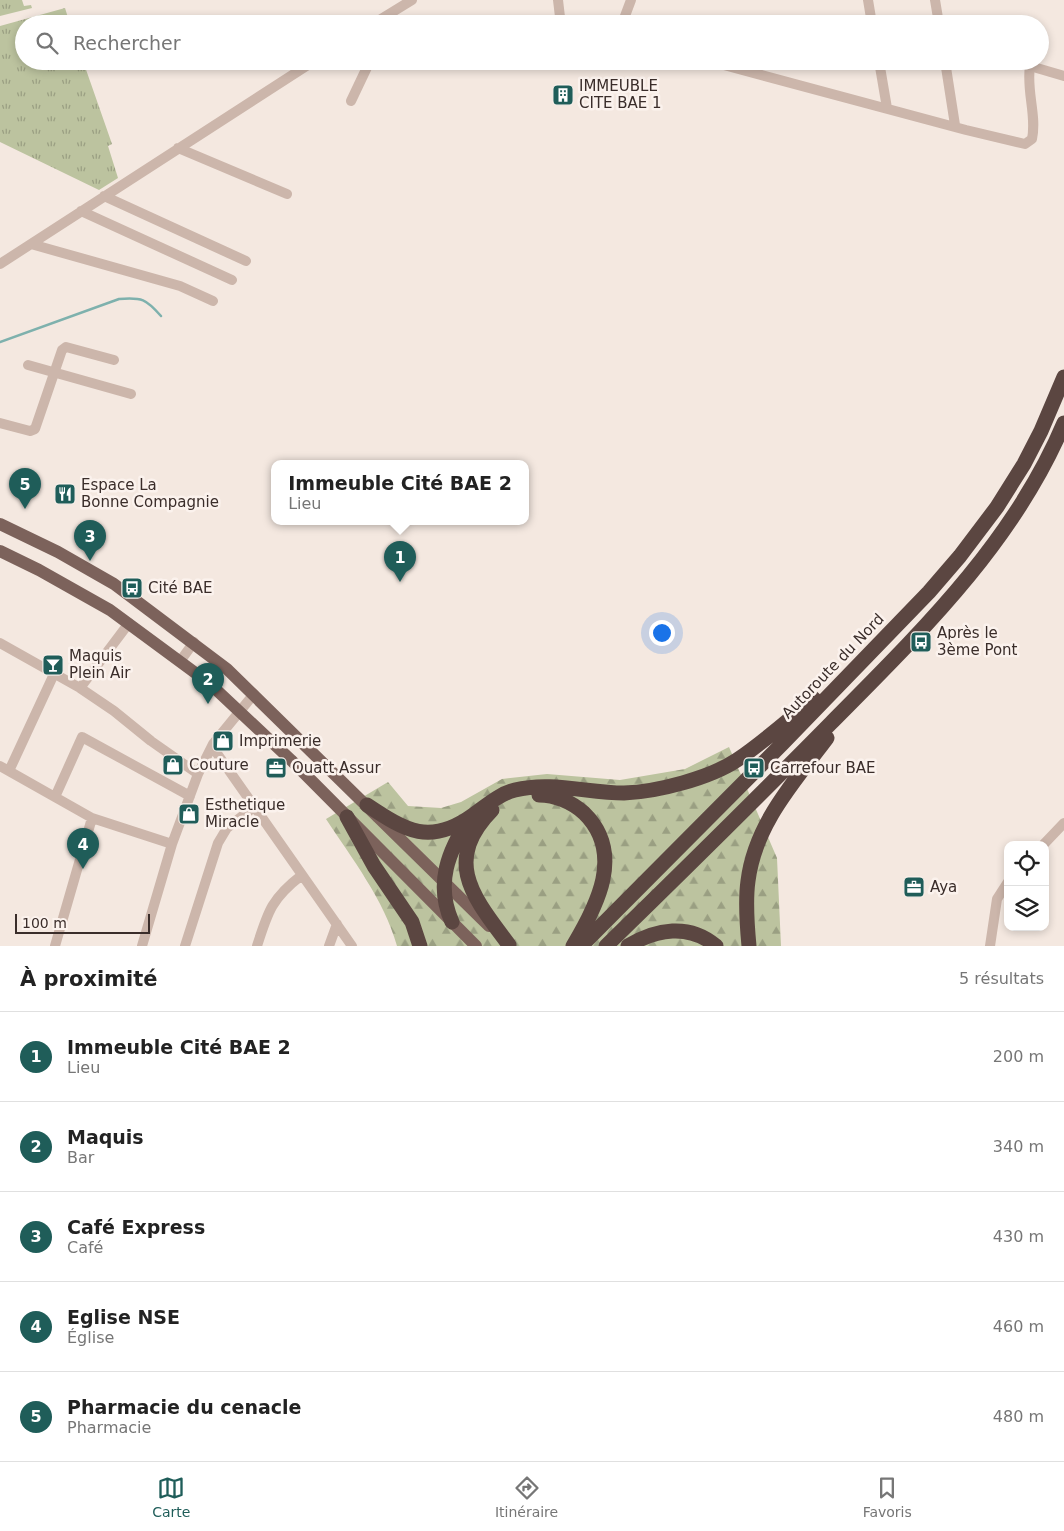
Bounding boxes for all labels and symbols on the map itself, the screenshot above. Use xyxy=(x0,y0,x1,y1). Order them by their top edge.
place label: IMMEUBLE CITE BAE 1 xyxy=(579,77,662,112)
building icon: IMMEUBLE CITE BAE 1 xyxy=(551,83,575,107)
pin: 5 xyxy=(9,468,41,509)
place label: Espace La Bonne Compagnie xyxy=(81,476,219,511)
restaurant icon: Espace La Bonne Compagnie xyxy=(53,482,77,506)
pin: 3 xyxy=(74,520,106,561)
pin: 1 xyxy=(384,541,416,582)
bus stop icon: Cité BAE xyxy=(120,576,144,600)
place label: Cité BAE xyxy=(148,579,213,597)
street label: Autoroute du Nord xyxy=(778,610,888,722)
your location xyxy=(649,620,675,646)
place label: Après le 3ème Pont xyxy=(937,624,1018,659)
bus stop icon: Après le 3ème Pont xyxy=(909,630,933,654)
place label: Maquis Plein Air xyxy=(69,647,131,682)
bar icon: Maquis Plein Air xyxy=(41,653,65,677)
pin: 2 xyxy=(192,663,224,704)
shop icon: Imprimerie xyxy=(211,729,235,753)
place label: Imprimerie xyxy=(239,732,321,750)
shop icon: Couture xyxy=(161,753,185,777)
place label: Couture xyxy=(189,756,249,774)
office icon: Ouatt Assur xyxy=(264,756,288,780)
bus stop icon: Carrefour BAE xyxy=(742,756,766,780)
place label: Ouatt Assur xyxy=(292,759,381,777)
place label: Carrefour BAE xyxy=(770,759,876,777)
place label: Esthetique Miracle xyxy=(205,796,285,831)
shop icon: Esthetique Miracle xyxy=(177,802,201,826)
pin: 4 xyxy=(67,828,99,869)
office icon: Aya xyxy=(902,875,926,899)
place label: Aya xyxy=(930,878,957,896)
scale bar xyxy=(15,911,150,934)

